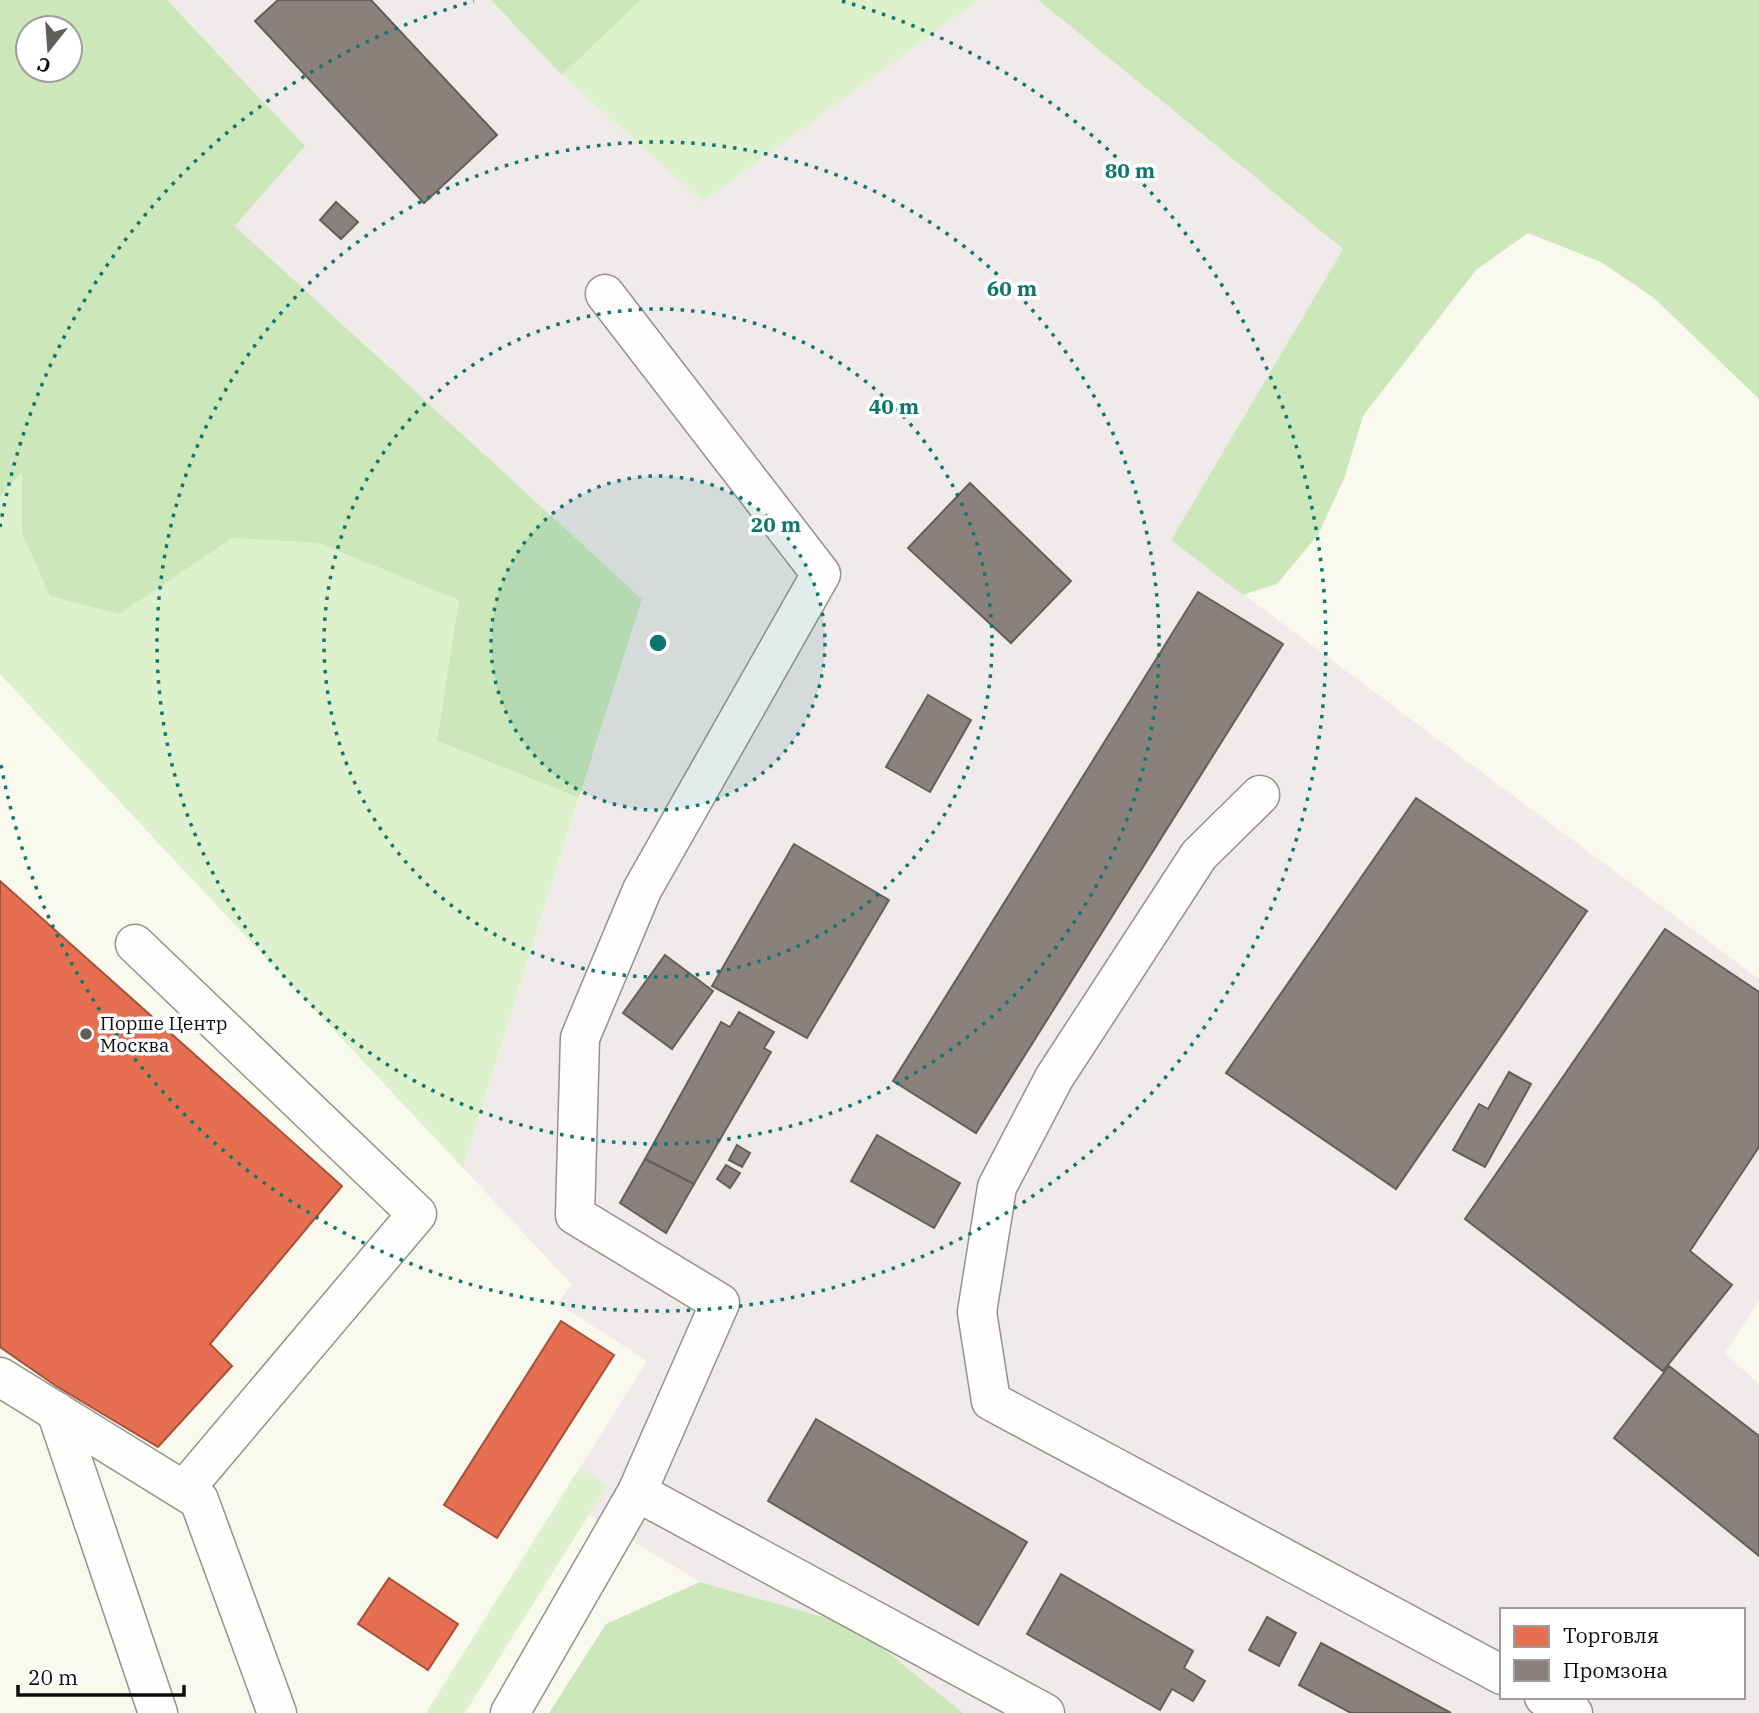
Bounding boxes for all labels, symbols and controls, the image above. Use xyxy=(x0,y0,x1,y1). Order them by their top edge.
north arrow xyxy=(14,14,84,84)
text: С xyxy=(34,52,54,79)
text: 80 m xyxy=(1105,156,1155,184)
text: 60 m xyxy=(987,274,1037,302)
text: 40 m xyxy=(869,392,919,420)
text: 20 m xyxy=(751,510,801,538)
centre of rings xyxy=(646,631,670,655)
place label: Порше Центр Москва xyxy=(100,1011,227,1057)
marker: Порше Центр Москва xyxy=(78,1026,94,1042)
legend xyxy=(1500,1608,1745,1699)
text: Торговля xyxy=(1563,1621,1659,1649)
scale bar xyxy=(18,1654,184,1698)
text: Промзона xyxy=(1563,1656,1668,1684)
text: 20 m xyxy=(28,1663,78,1691)

